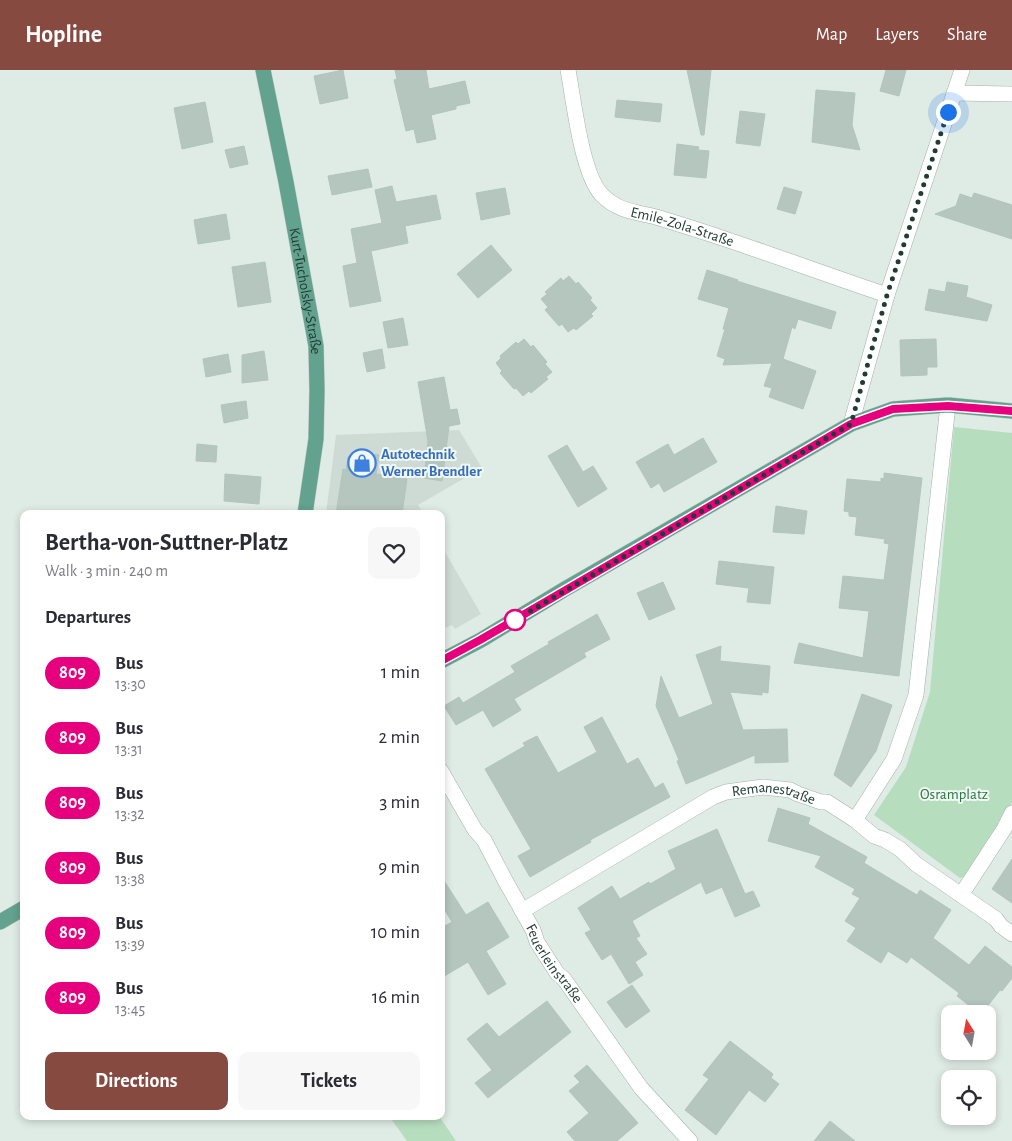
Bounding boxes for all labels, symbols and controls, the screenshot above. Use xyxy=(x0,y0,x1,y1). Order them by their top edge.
text: Hopline xyxy=(25,23,102,47)
text: Map xyxy=(816,26,847,44)
text: Layers xyxy=(875,26,919,44)
text: Share xyxy=(947,26,987,44)
your location xyxy=(936,100,961,125)
street label: Emile-Zola-Straße xyxy=(629,204,736,249)
street label: Kurt-Tucholsky-Straße xyxy=(287,226,324,355)
place label: Autotechnik Werner Brendler xyxy=(381,447,482,479)
shop icon: Autotechnik Werner Brendler xyxy=(347,448,377,478)
button: heart xyxy=(368,527,420,579)
text: Bertha-von-Suttner-Platz xyxy=(45,531,288,555)
text: Walk · 3 min · 240 m xyxy=(45,563,168,579)
text: Departures xyxy=(45,608,131,627)
unlabelled marker xyxy=(504,609,526,631)
text: Bus xyxy=(115,654,143,673)
text: 1 min xyxy=(381,663,420,682)
text: 809 xyxy=(59,664,86,682)
text: 13:30 xyxy=(115,676,146,692)
text: Bus xyxy=(115,719,143,738)
text: 2 min xyxy=(379,728,420,747)
text: 809 xyxy=(59,729,86,747)
text: 13:31 xyxy=(115,741,143,757)
street label: Remanestraße xyxy=(731,779,817,807)
text: Bus xyxy=(115,784,143,803)
park label: Osramplatz xyxy=(920,787,988,802)
text: 3 min xyxy=(379,793,420,812)
text: 809 xyxy=(59,794,86,812)
text: 13:32 xyxy=(115,806,145,822)
text: Bus xyxy=(115,849,143,868)
text: 9 min xyxy=(378,858,420,877)
text: 809 xyxy=(59,859,86,877)
text: 13:38 xyxy=(115,871,145,887)
text: Bus xyxy=(115,914,143,933)
street label: Feuerleinstraße xyxy=(524,921,586,1005)
text: 10 min xyxy=(371,923,420,942)
text: 809 xyxy=(59,924,86,942)
text: 13:39 xyxy=(115,936,145,952)
text: Bus xyxy=(115,979,143,998)
text: 16 min xyxy=(372,988,420,1007)
text: 809 xyxy=(59,989,86,1007)
text: 13:45 xyxy=(115,1001,145,1017)
north arrow xyxy=(941,1005,996,1060)
map controls xyxy=(941,1005,996,1125)
button: Directions xyxy=(45,1052,228,1110)
button: Tickets xyxy=(238,1052,420,1110)
button: locate xyxy=(941,1070,996,1125)

